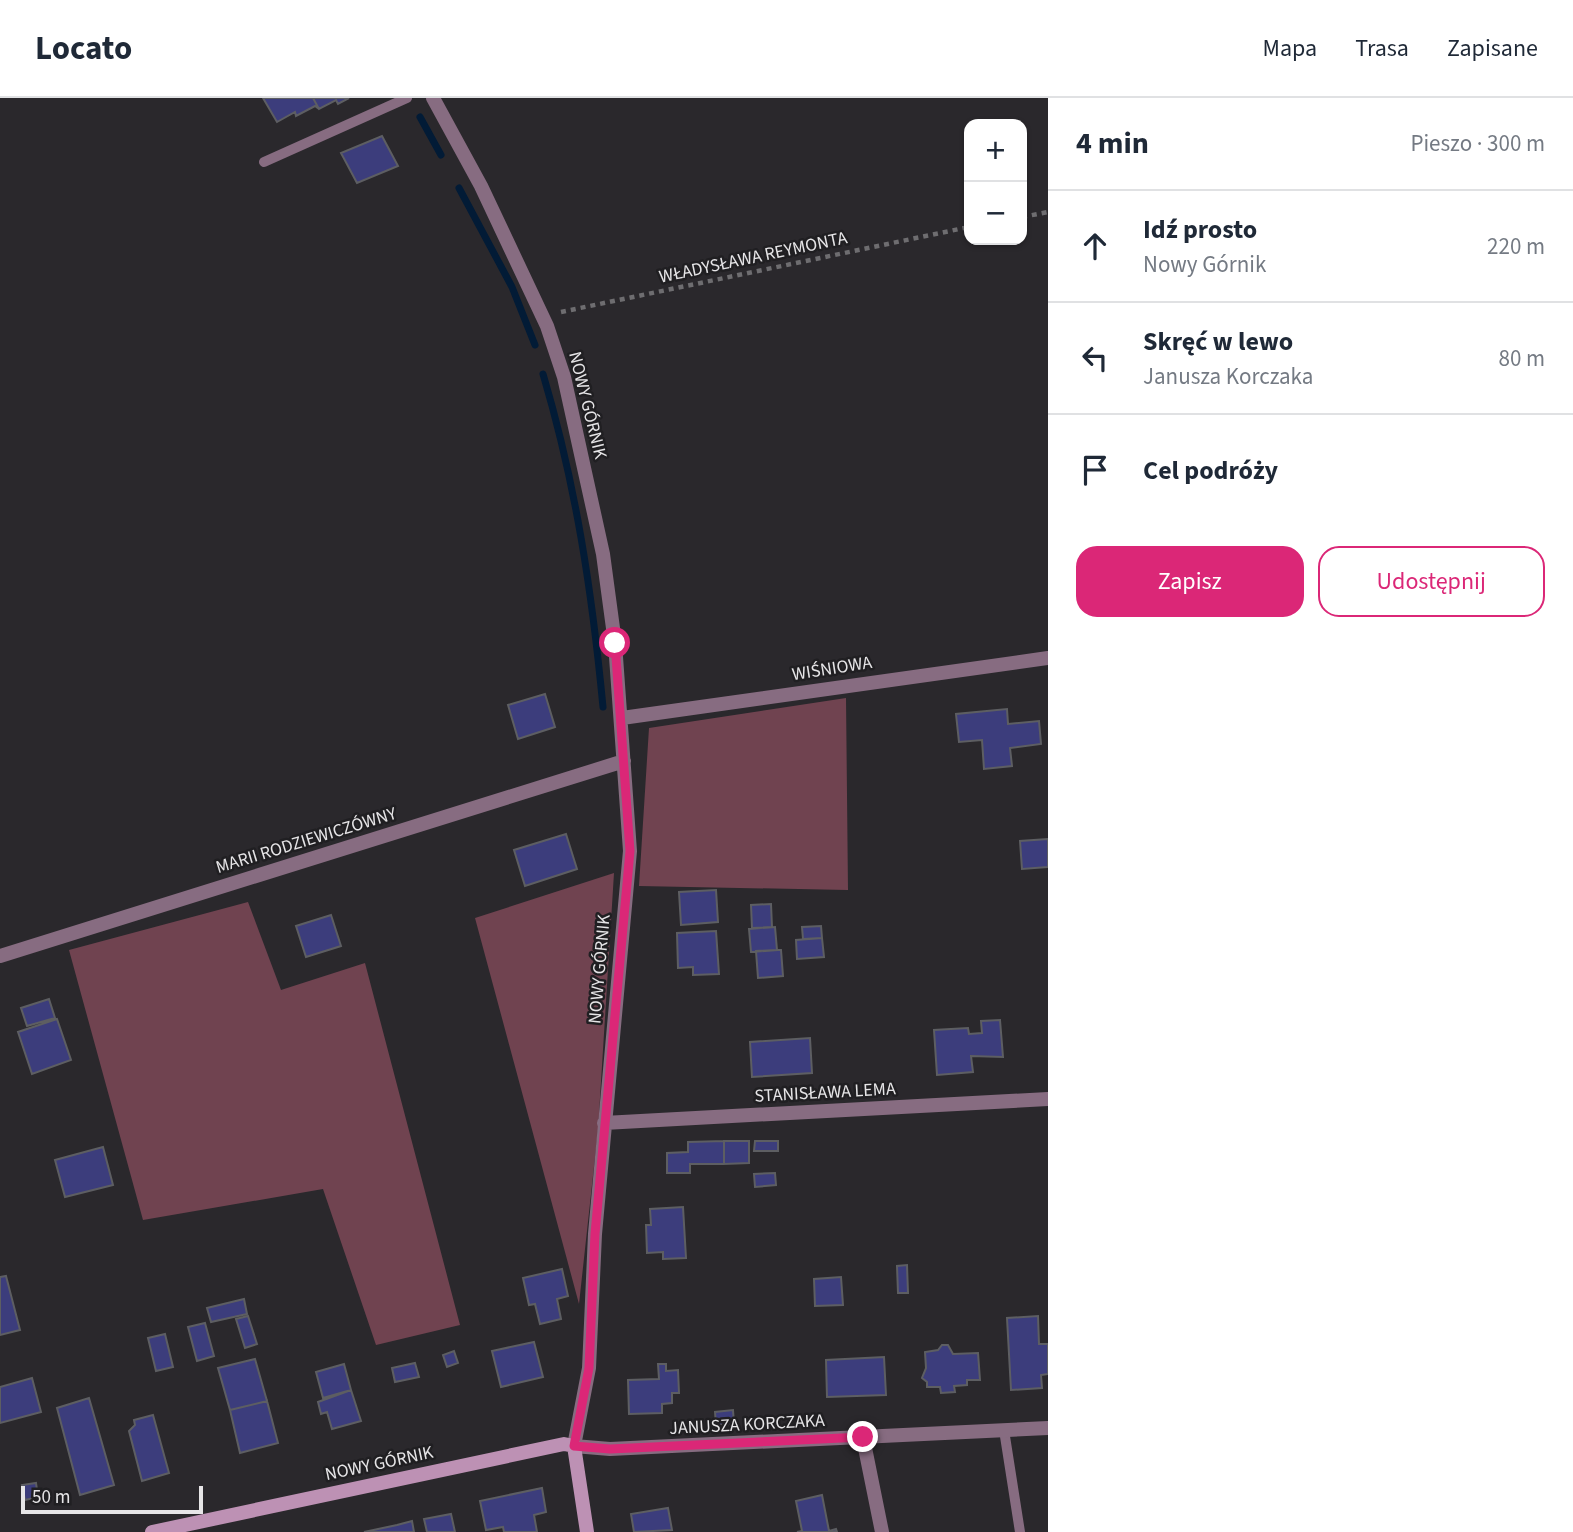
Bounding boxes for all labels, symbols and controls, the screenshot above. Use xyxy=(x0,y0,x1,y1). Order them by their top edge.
text: Locato xyxy=(35,25,132,72)
text: Mapa xyxy=(1263,31,1317,66)
text: Trasa xyxy=(1355,31,1409,66)
text: Zapisane xyxy=(1447,31,1538,66)
map controls xyxy=(964,119,1027,245)
button: + xyxy=(964,119,1027,182)
text: 4 min xyxy=(1076,122,1149,165)
text: Pieszo · 300 m xyxy=(1410,127,1545,160)
button: − xyxy=(964,182,1027,245)
text: Idź prosto xyxy=(1143,211,1257,248)
street label: WŁADYSŁAWA REYMONTA xyxy=(657,225,850,290)
icon: ahead xyxy=(1076,227,1114,265)
text: 220 m xyxy=(1487,230,1545,263)
text: Nowy Górnik xyxy=(1143,248,1266,281)
text: Skręć w lewo xyxy=(1143,323,1293,360)
icon: left xyxy=(1076,339,1114,377)
text: 80 m xyxy=(1498,342,1545,375)
street label: NOWY GÓRNIK xyxy=(562,349,613,462)
text: Janusza Korczaka xyxy=(1143,360,1313,393)
icon: arrive xyxy=(1076,451,1114,489)
text: Cel podróży xyxy=(1143,452,1278,489)
button: Zapisz xyxy=(1076,546,1304,617)
button: Udostępnij xyxy=(1318,546,1545,617)
route start xyxy=(599,627,630,658)
street label: WIŚNIOWA xyxy=(790,650,874,687)
street label: MARII RODZIEWICZÓWNY xyxy=(213,801,400,880)
street label: NOWY GÓRNIK xyxy=(582,913,617,1025)
street label: STANISŁAWA LEMA xyxy=(754,1076,896,1109)
street label: JANUSZA KORCZAKA xyxy=(669,1408,826,1441)
route end xyxy=(847,1421,878,1452)
street label: NOWY GÓRNIK xyxy=(323,1440,436,1487)
scale bar xyxy=(21,1483,203,1515)
text: 50 m xyxy=(32,1484,70,1511)

